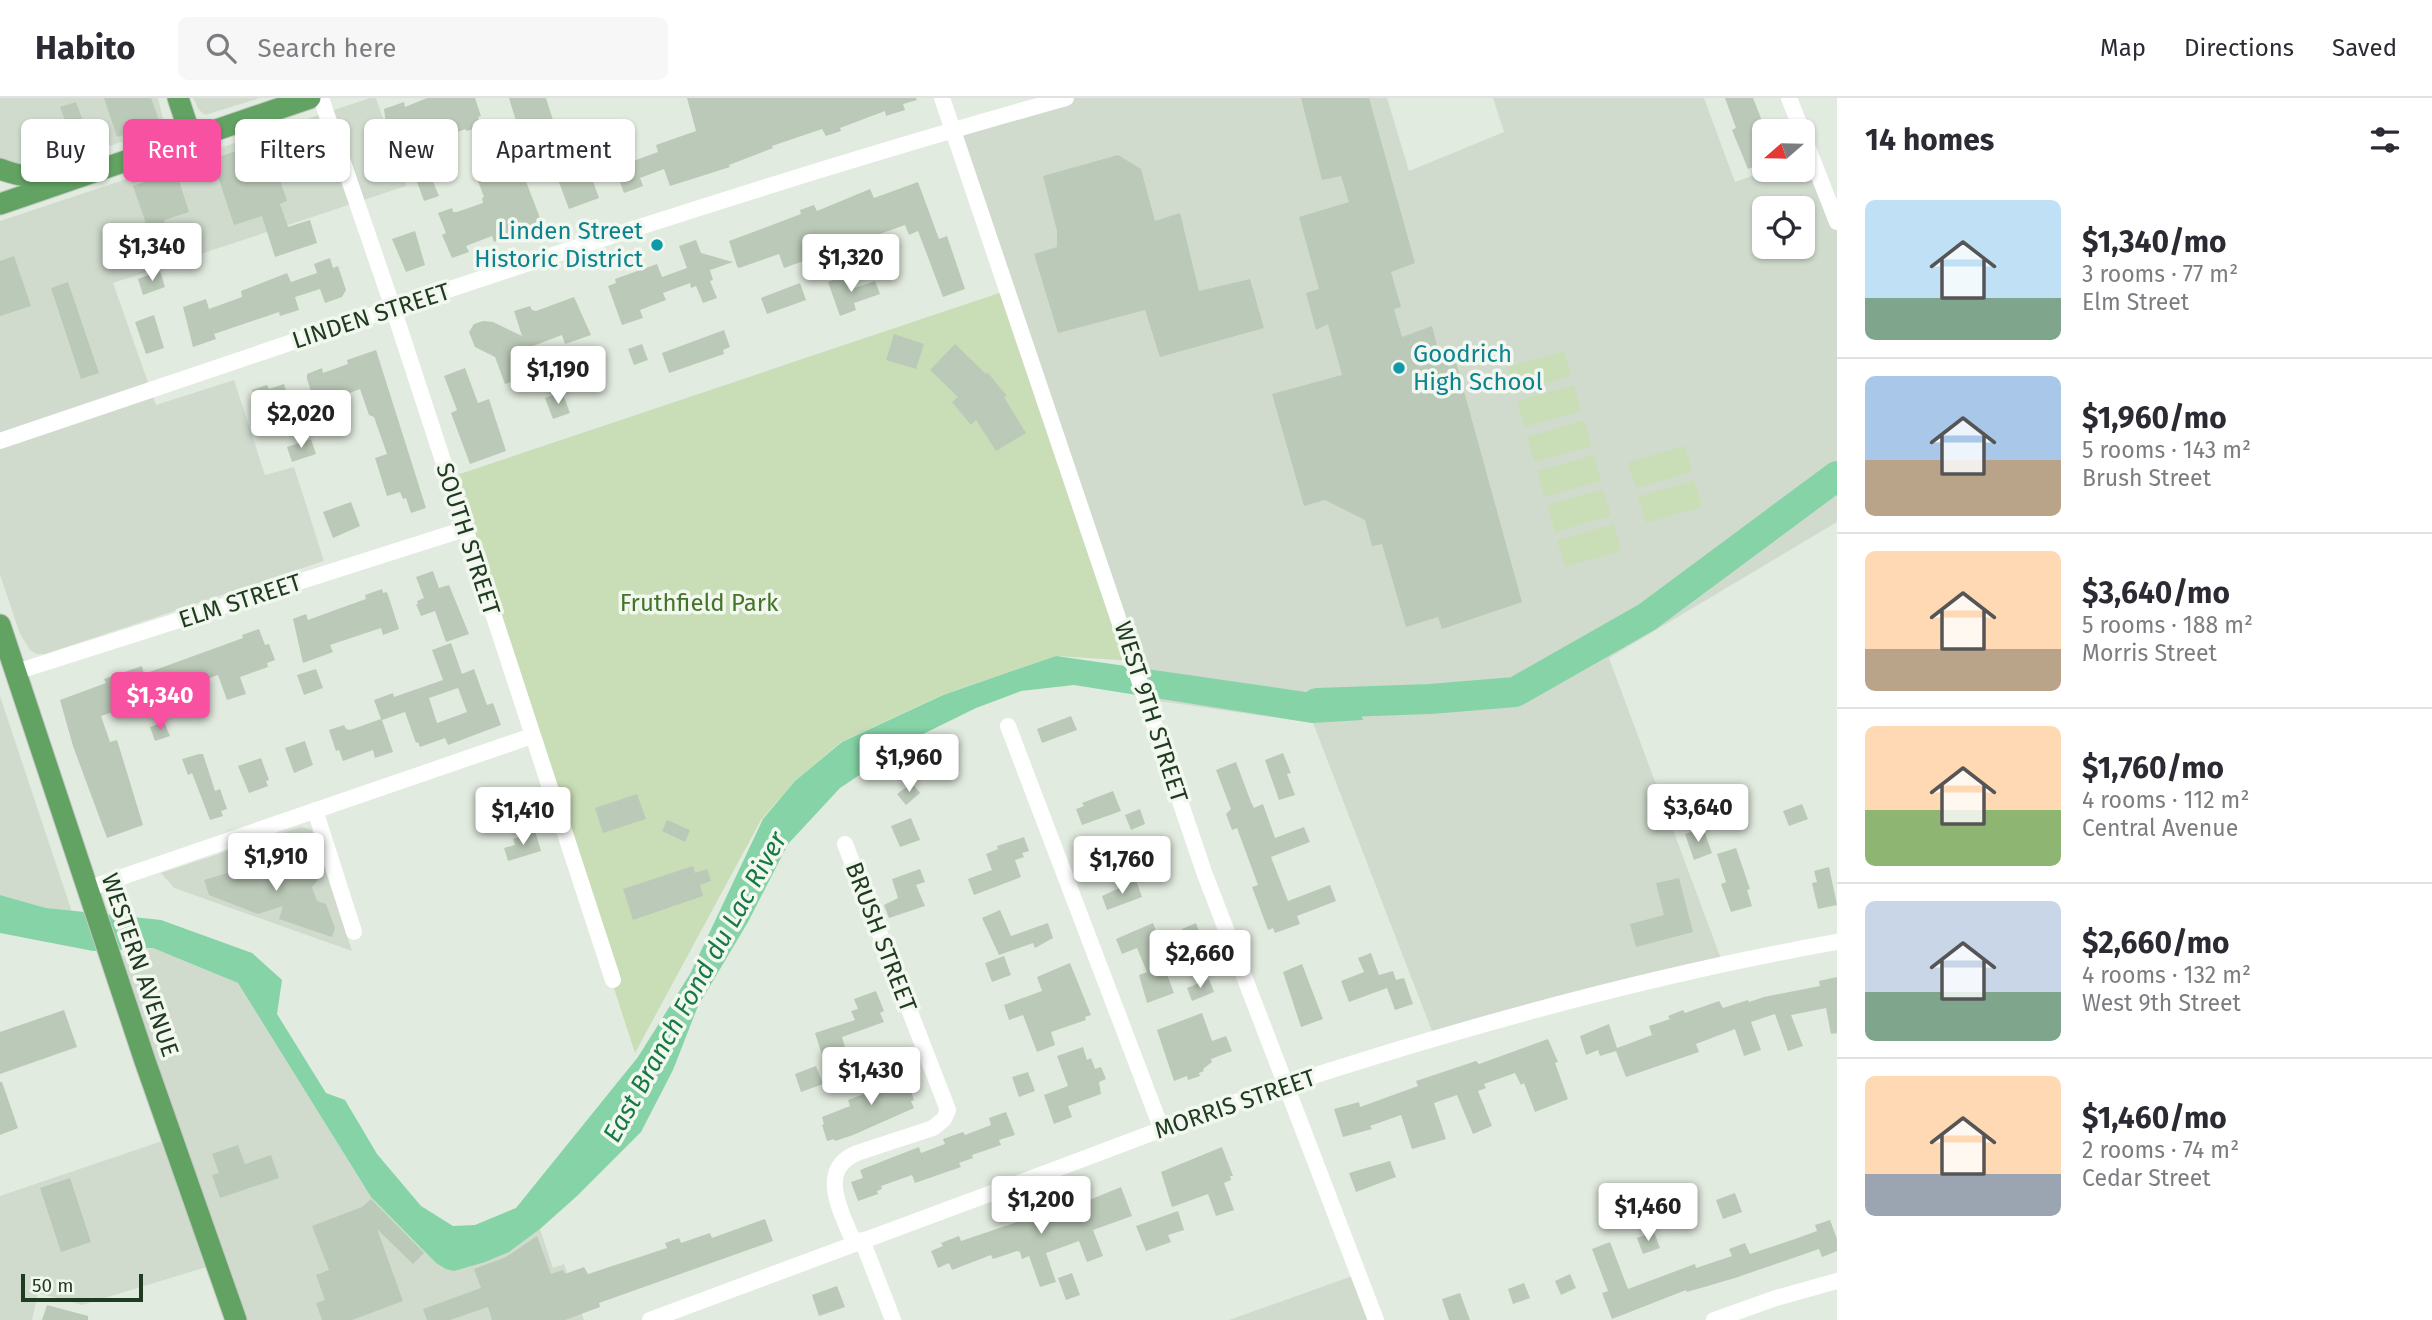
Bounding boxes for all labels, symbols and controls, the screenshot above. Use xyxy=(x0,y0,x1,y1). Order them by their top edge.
search box xyxy=(178,17,668,80)
text: Habito xyxy=(35,28,136,68)
icon: search xyxy=(202,29,240,67)
text: Search here xyxy=(258,33,396,64)
text: Map xyxy=(2100,34,2146,62)
text: Directions xyxy=(2184,34,2294,62)
text: Saved xyxy=(2332,34,2397,62)
chip: Buy xyxy=(21,119,109,182)
chip: Rent xyxy=(123,119,221,182)
chip: Filters xyxy=(235,119,350,182)
chip: New xyxy=(364,119,458,182)
chip: Apartment xyxy=(472,119,635,182)
north arrow xyxy=(1752,119,1815,182)
map controls xyxy=(1752,119,1815,259)
icon: filters xyxy=(2366,121,2404,159)
text: 14 homes xyxy=(1865,122,1994,158)
button: locate xyxy=(1752,196,1815,259)
place label: Linden Street Historic District xyxy=(474,217,643,273)
pin: $1,340 xyxy=(95,223,209,283)
text: $1,340/mo xyxy=(2082,224,2227,260)
icon: home xyxy=(1921,228,2005,312)
text: $1,340 xyxy=(119,232,185,260)
pin: $1,320 xyxy=(794,234,908,294)
marker: Linden Street Historic District xyxy=(649,237,665,253)
text: $1,320 xyxy=(818,243,884,271)
text: 3 rooms · 77 m² xyxy=(2082,260,2238,288)
street label: LINDEN STREET xyxy=(289,277,454,355)
text: Elm Street xyxy=(2082,288,2189,316)
place label: Goodrich High School xyxy=(1413,340,1543,396)
pin: $1,190 xyxy=(501,346,615,406)
text: $1,190 xyxy=(527,355,589,383)
marker: Goodrich High School xyxy=(1391,360,1407,376)
pin: $2,020 xyxy=(244,390,358,450)
text: $2,020 xyxy=(267,399,335,427)
text: $1,960/mo xyxy=(2082,400,2227,436)
icon: home xyxy=(1921,404,2005,488)
text: 5 rooms · 143 m² xyxy=(2082,436,2251,464)
street label: SOUTH STREET xyxy=(430,459,506,619)
text: Brush Street xyxy=(2082,464,2211,492)
street label: ELM STREET xyxy=(175,568,305,634)
text: $3,640/mo xyxy=(2082,575,2230,611)
icon: home xyxy=(1921,579,2005,663)
park label: Fruthfield Park xyxy=(620,589,779,617)
text: 5 rooms · 188 m² xyxy=(2082,611,2253,639)
street label: WEST 9TH STREET xyxy=(1109,618,1194,807)
text: Morris Street xyxy=(2082,639,2217,667)
pin: $1,340 xyxy=(103,672,217,732)
text: $1,340 xyxy=(127,681,193,709)
pin: $1,960 xyxy=(852,734,966,794)
text: $1,960 xyxy=(876,743,942,771)
text: $1,760/mo xyxy=(2082,750,2224,786)
icon: home xyxy=(1921,754,2005,838)
pin: $3,640 xyxy=(1641,784,1755,844)
text: 4 rooms · 112 m² xyxy=(2082,786,2249,814)
pin: $1,410 xyxy=(466,788,580,847)
text: $3,640 xyxy=(1663,793,1733,821)
text: $1,410 xyxy=(492,796,554,824)
text: Central Avenue xyxy=(2082,814,2238,842)
water label: East Branch Fond du Lac River xyxy=(597,825,794,1148)
pin: $1,910 xyxy=(219,834,333,893)
pin: $1,760 xyxy=(1065,836,1179,896)
text: $1,910 xyxy=(244,842,308,870)
text: $1,760 xyxy=(1090,845,1154,873)
street label: BRUSH STREET xyxy=(840,858,923,1016)
street label: WESTERN AVENUE xyxy=(95,870,185,1060)
text: $2,660/mo xyxy=(2082,925,2230,961)
icon: home xyxy=(1921,929,2005,1013)
pin: $2,660 xyxy=(1143,930,1257,990)
text: $2,660 xyxy=(1166,939,1234,967)
text: 4 rooms · 132 m² xyxy=(2082,961,2251,989)
text: West 9th Street xyxy=(2082,989,2241,1017)
pin: $1,430 xyxy=(814,1048,928,1107)
text: $1,430 xyxy=(838,1056,904,1084)
street label: MORRIS STREET xyxy=(1151,1063,1320,1145)
text: $1,460/mo xyxy=(2082,1100,2227,1136)
icon: home xyxy=(1921,1104,2005,1188)
text: 2 rooms · 74 m² xyxy=(2082,1136,2239,1164)
text: Cedar Street xyxy=(2082,1164,2211,1192)
pin: $1,200 xyxy=(984,1176,1098,1236)
pin: $1,460 xyxy=(1591,1184,1705,1243)
text: $1,200 xyxy=(1008,1185,1074,1213)
text: $1,460 xyxy=(1615,1192,1681,1220)
scale bar xyxy=(21,1271,144,1303)
text: 50 m xyxy=(32,1274,73,1297)

